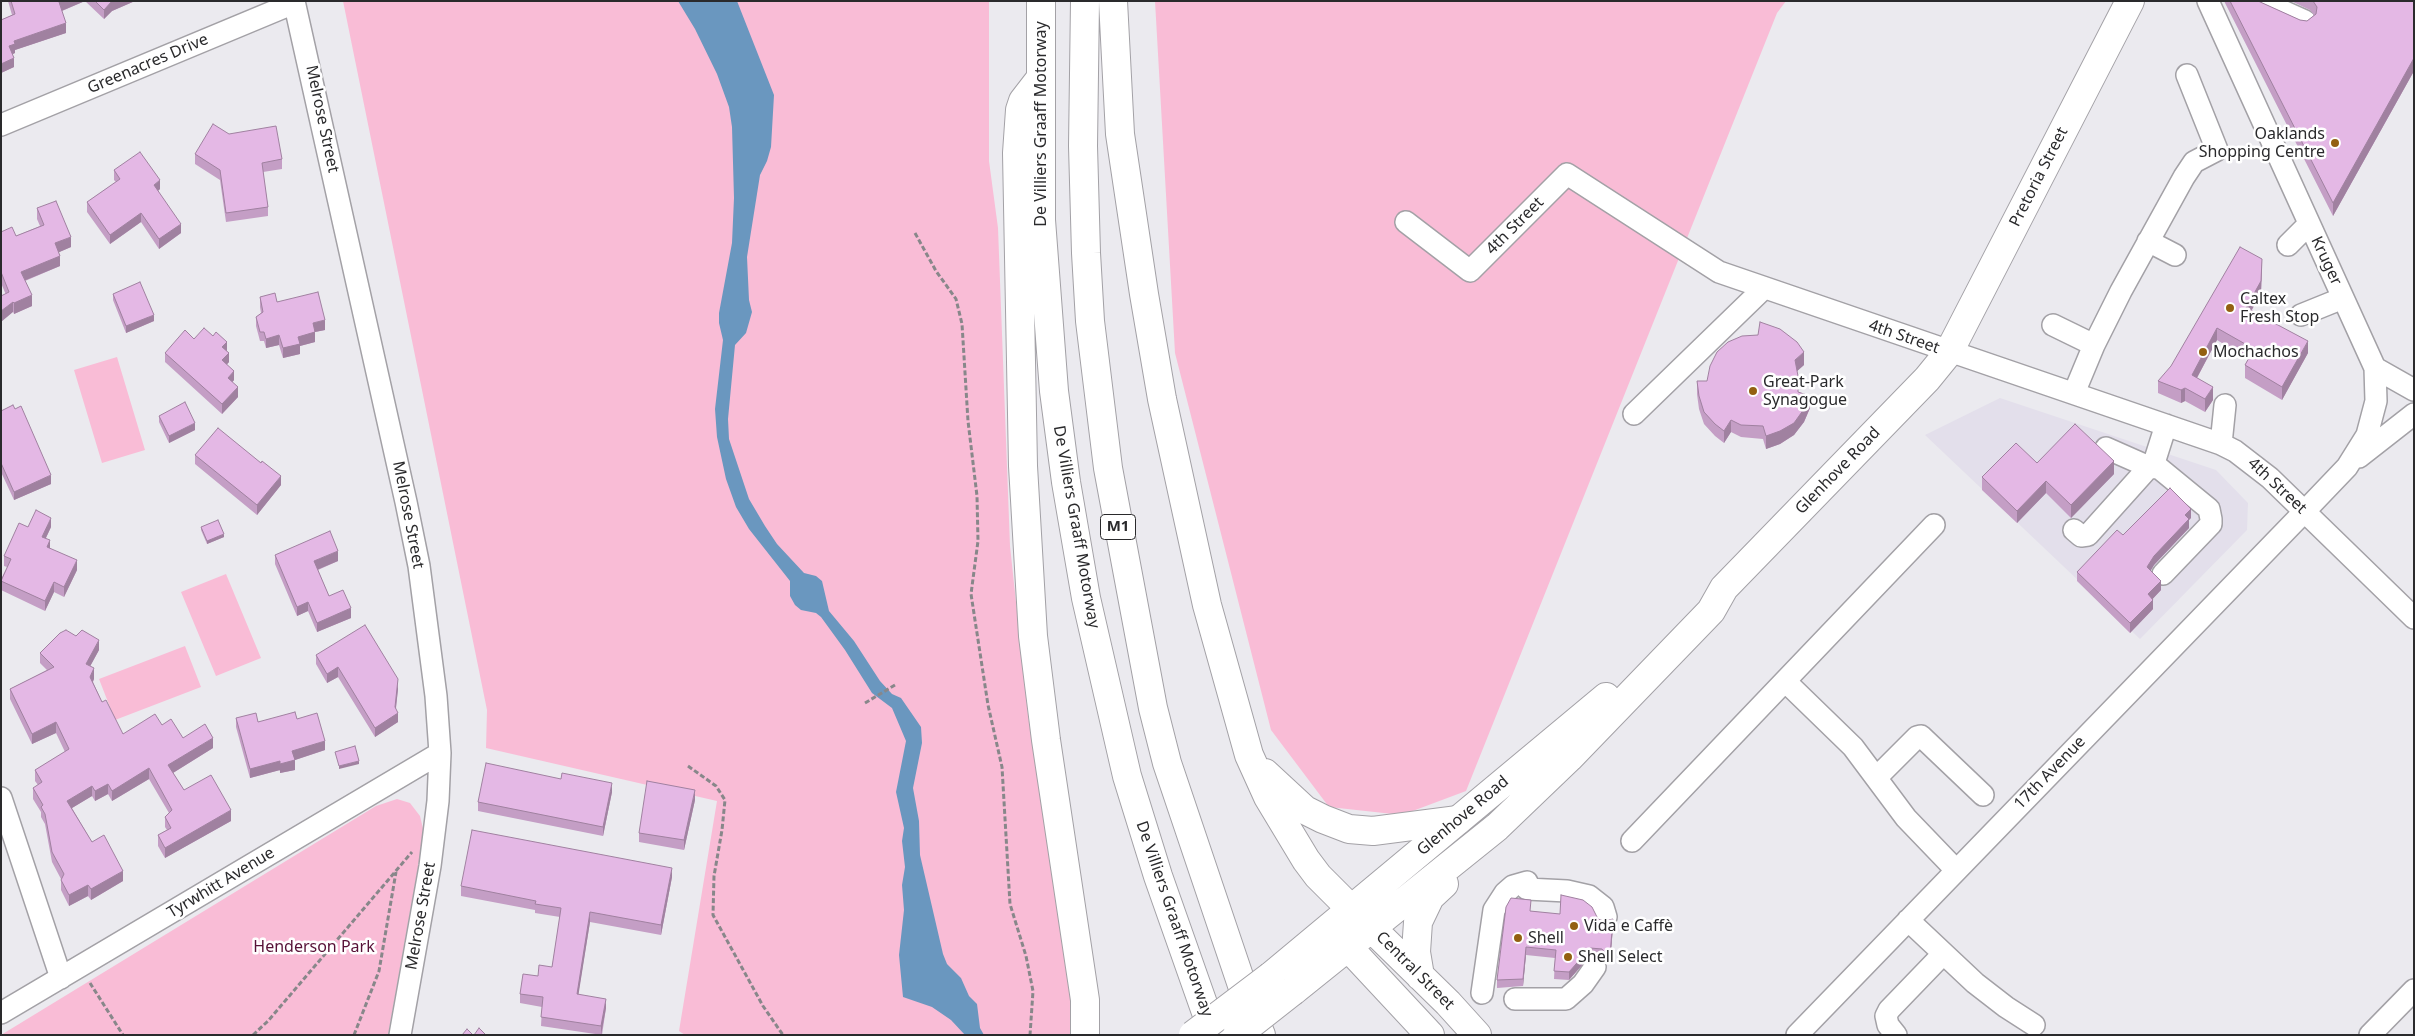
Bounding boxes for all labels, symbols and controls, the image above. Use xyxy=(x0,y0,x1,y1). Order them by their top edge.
street label: De Villiers Graaff Motorway xyxy=(1031,21,1051,227)
street label: Greenacres Drive xyxy=(85,30,211,98)
street label: Melrose Street xyxy=(301,64,343,174)
street label: Pretoria Street xyxy=(2006,124,2072,230)
place label: Oaklands Shopping Centre xyxy=(2199,124,2325,162)
marker: Oaklands Shopping Centre xyxy=(2329,137,2341,149)
street label: 4th Street xyxy=(1482,193,1548,259)
street label: Kruger xyxy=(2306,233,2346,289)
place label: Caltex Fresh Stop xyxy=(2240,289,2319,327)
marker: Caltex Fresh Stop xyxy=(2224,302,2236,314)
street label: 4th Street xyxy=(1866,316,1942,358)
place label: Mochachos xyxy=(2213,342,2299,362)
marker: Mochachos xyxy=(2197,346,2209,358)
place label: Great-Park Synagogue xyxy=(1763,372,1847,410)
marker: Great-Park Synagogue xyxy=(1747,385,1759,397)
street label: Glenhove Road xyxy=(1792,423,1884,519)
street label: De Villiers Graaff Motorway xyxy=(1049,424,1103,630)
street label: 4th Street xyxy=(2244,454,2310,518)
street label: Melrose Street xyxy=(388,460,428,570)
road number: M1 xyxy=(1100,514,1136,540)
street label: 17th Avenue xyxy=(2010,732,2090,814)
street label: Glenhove Road xyxy=(1413,772,1513,860)
street label: De Villiers Graaff Motorway xyxy=(1131,819,1217,1019)
street label: Tyrwhitt Avenue xyxy=(164,843,278,923)
street label: Melrose Street xyxy=(402,861,440,971)
place label: Vida e Caffè xyxy=(1584,916,1673,936)
marker: Vida e Caffè xyxy=(1568,920,1580,932)
street label: Central Street xyxy=(1372,928,1458,1014)
place label: Shell xyxy=(1528,928,1564,948)
marker: Shell xyxy=(1512,932,1524,944)
park label: Henderson Park xyxy=(253,937,375,957)
place label: Shell Select xyxy=(1578,947,1663,967)
marker: Shell Select xyxy=(1562,951,1574,963)

